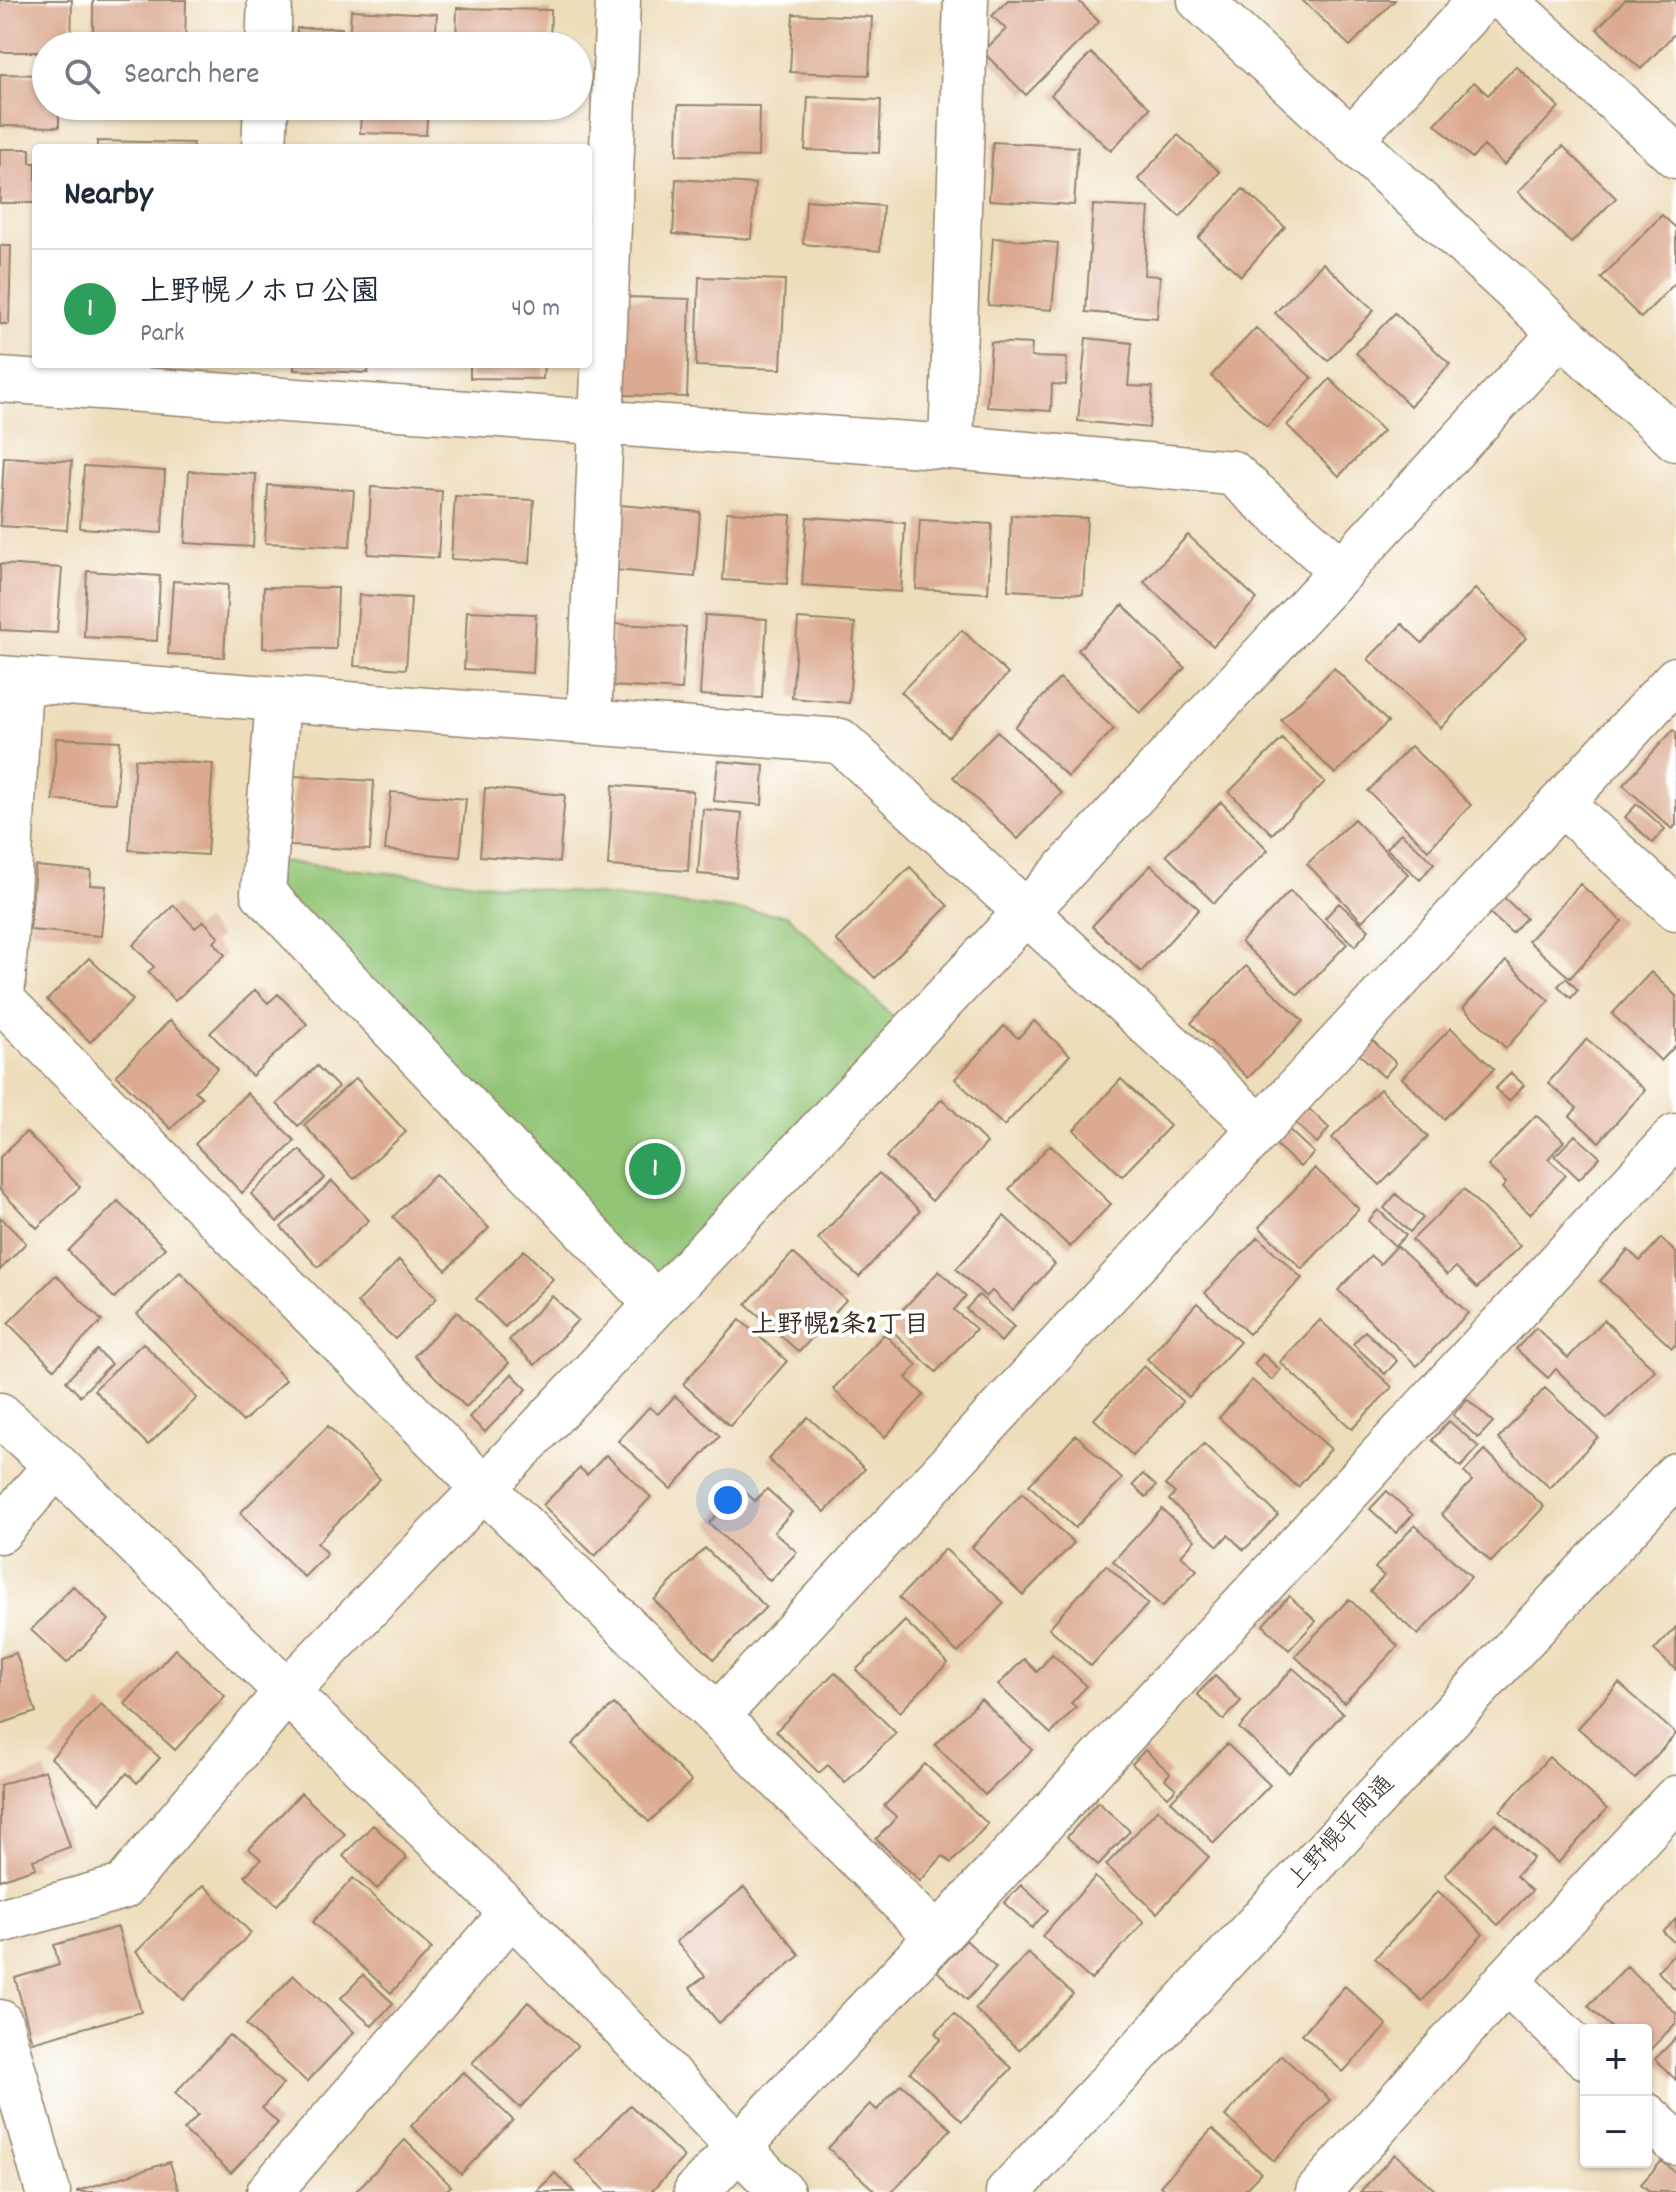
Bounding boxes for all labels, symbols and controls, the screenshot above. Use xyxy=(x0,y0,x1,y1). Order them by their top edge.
search box xyxy=(32,32,592,120)
icon: search xyxy=(60,54,104,98)
text: Search here xyxy=(124,55,260,98)
text: Nearby xyxy=(64,172,153,221)
text: 上野幌ノホロ公園 xyxy=(140,273,380,316)
text: 1 xyxy=(87,291,93,328)
text: 40 m xyxy=(511,291,560,328)
text: Park xyxy=(140,316,184,353)
pin: 1 xyxy=(629,1139,681,1199)
district label: 上野幌2条2丁目 xyxy=(751,1308,929,1345)
your location xyxy=(708,1480,748,1520)
street label: 上野幌平岡通 xyxy=(1280,1769,1404,1897)
map controls xyxy=(1580,2024,1652,2168)
button: + xyxy=(1580,2024,1652,2096)
button: − xyxy=(1580,2096,1652,2168)

